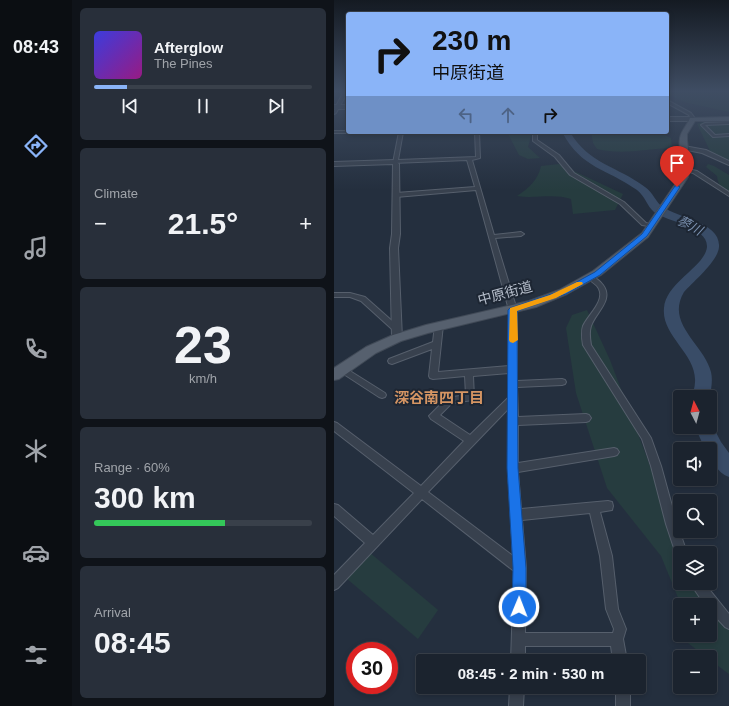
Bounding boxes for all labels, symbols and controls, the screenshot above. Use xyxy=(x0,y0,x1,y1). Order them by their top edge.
text: 230 m xyxy=(432,25,511,56)
icon: right xyxy=(366,28,418,80)
text: 08:43 xyxy=(13,37,59,57)
text: Afterglow xyxy=(154,39,223,56)
text: The Pines xyxy=(154,56,213,71)
text: 中原街道 xyxy=(432,63,504,83)
icon: previous xyxy=(119,95,141,117)
icon: pause xyxy=(192,95,214,117)
icon: next xyxy=(265,95,287,117)
icon: left xyxy=(455,104,477,126)
icon: ahead xyxy=(497,104,519,126)
icon: right xyxy=(539,104,561,126)
icon: directions xyxy=(22,132,50,160)
pin xyxy=(660,146,694,187)
icon: arrive xyxy=(666,152,688,174)
text: Climate xyxy=(94,186,138,201)
text: 21.5° xyxy=(168,207,238,240)
text: − xyxy=(94,211,107,236)
text: + xyxy=(299,211,312,236)
water label: 蓼川 xyxy=(675,213,707,239)
icon: music xyxy=(22,234,50,262)
street label: 中原街道 xyxy=(476,278,534,308)
text: 23 xyxy=(174,316,232,374)
icon: phone xyxy=(22,335,50,363)
text: km/h xyxy=(189,371,217,386)
district label: 深谷南四丁目 xyxy=(394,389,484,406)
north arrow xyxy=(673,390,717,434)
map controls xyxy=(673,390,717,694)
icon: climate xyxy=(22,437,50,465)
button: sound xyxy=(673,442,717,486)
text: Range · 60% xyxy=(94,460,170,475)
text: 300 km xyxy=(94,481,196,514)
button: search xyxy=(673,494,717,538)
icon: car xyxy=(22,539,50,567)
button: layers xyxy=(673,546,717,590)
position arrow xyxy=(498,586,540,628)
button: + xyxy=(673,598,717,642)
text: Arrival xyxy=(94,605,131,620)
text: 08:45 xyxy=(94,626,171,659)
icon: filters xyxy=(22,641,50,669)
speed limit sign: 30 xyxy=(346,642,398,694)
button: − xyxy=(673,650,717,694)
text: 08:45 · 2 min · 530 m xyxy=(458,665,604,682)

